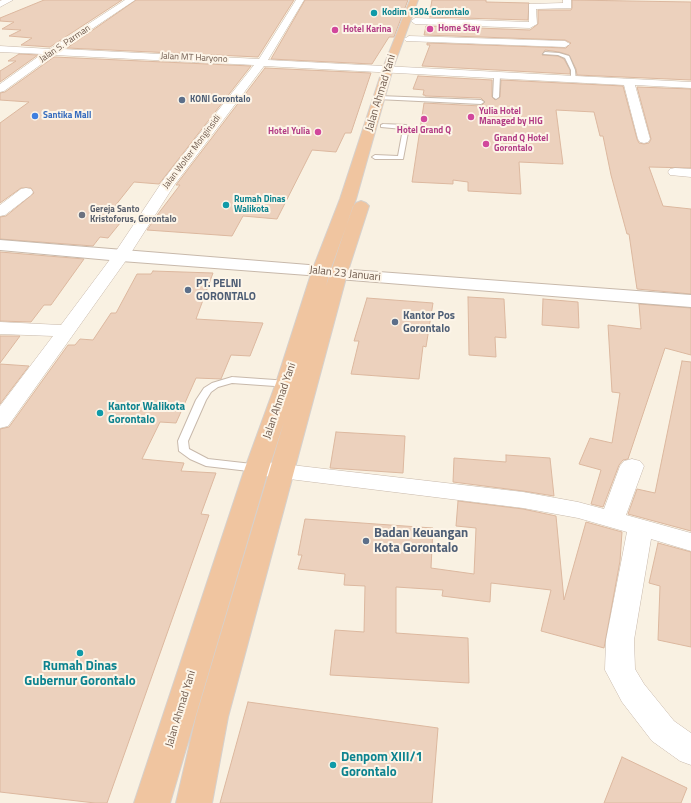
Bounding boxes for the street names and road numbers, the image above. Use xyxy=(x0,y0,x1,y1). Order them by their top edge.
street label: Jalan S. Parman xyxy=(37,23,93,65)
street label: Jalan MT Haryono xyxy=(160,51,228,65)
street label: Jalan Ahmad Yani xyxy=(363,53,399,133)
street label: Jalan Wolter Monginsidi xyxy=(161,113,223,191)
street label: Jalan 23 Januari xyxy=(309,264,381,284)
street label: Jalan Ahmad Yani xyxy=(261,361,299,441)
street label: Jalan Ahmad Yani xyxy=(163,669,199,749)

